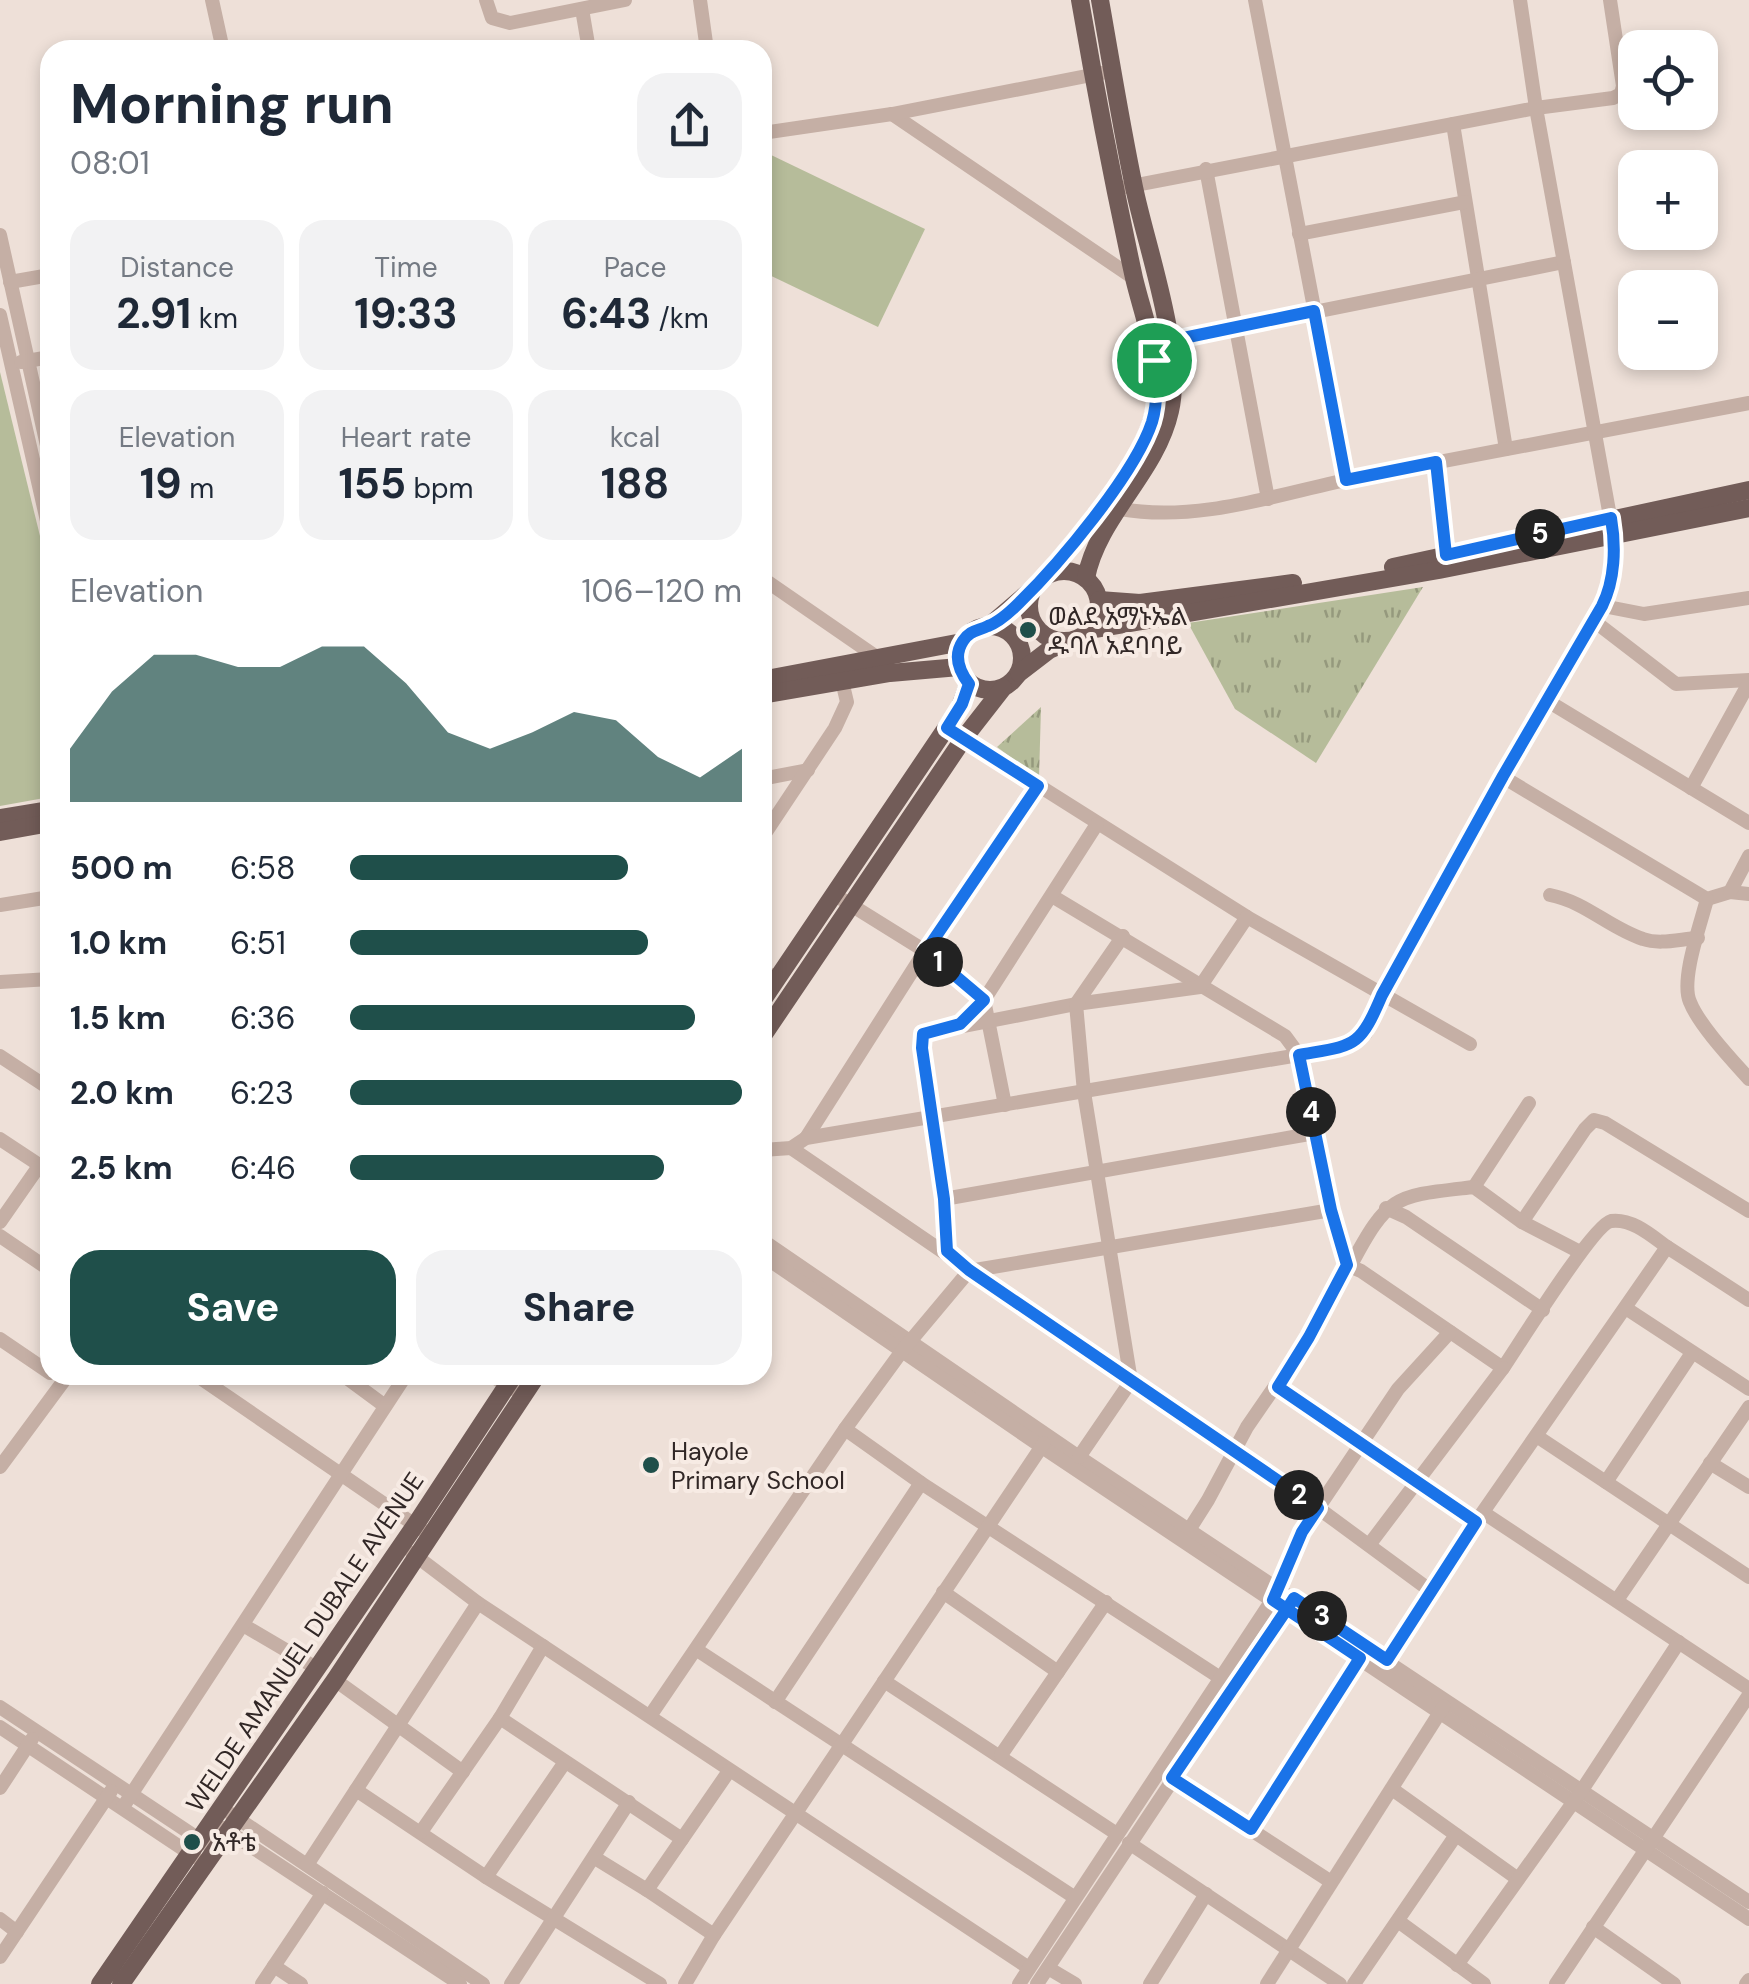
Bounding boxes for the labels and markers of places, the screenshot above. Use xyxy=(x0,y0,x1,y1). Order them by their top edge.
pin xyxy=(1112,318,1197,403)
pin: 5 xyxy=(1515,509,1565,559)
place label: ወልደ አማኑኤል ዱባለ አደባባይ xyxy=(1048,600,1188,662)
marker: ወልደ አማኑኤል ዱባለ አደባባይ xyxy=(1017,619,1039,641)
pin: 1 xyxy=(913,937,963,987)
pin: 4 xyxy=(1286,1087,1336,1137)
place label: Hayole Primary School xyxy=(671,1435,845,1497)
marker: Hayole Primary School xyxy=(640,1454,662,1476)
pin: 2 xyxy=(1274,1470,1324,1520)
pin: 3 xyxy=(1297,1591,1347,1641)
place label: አቶቴ xyxy=(212,1826,256,1859)
marker: አቶቴ xyxy=(181,1831,203,1853)

